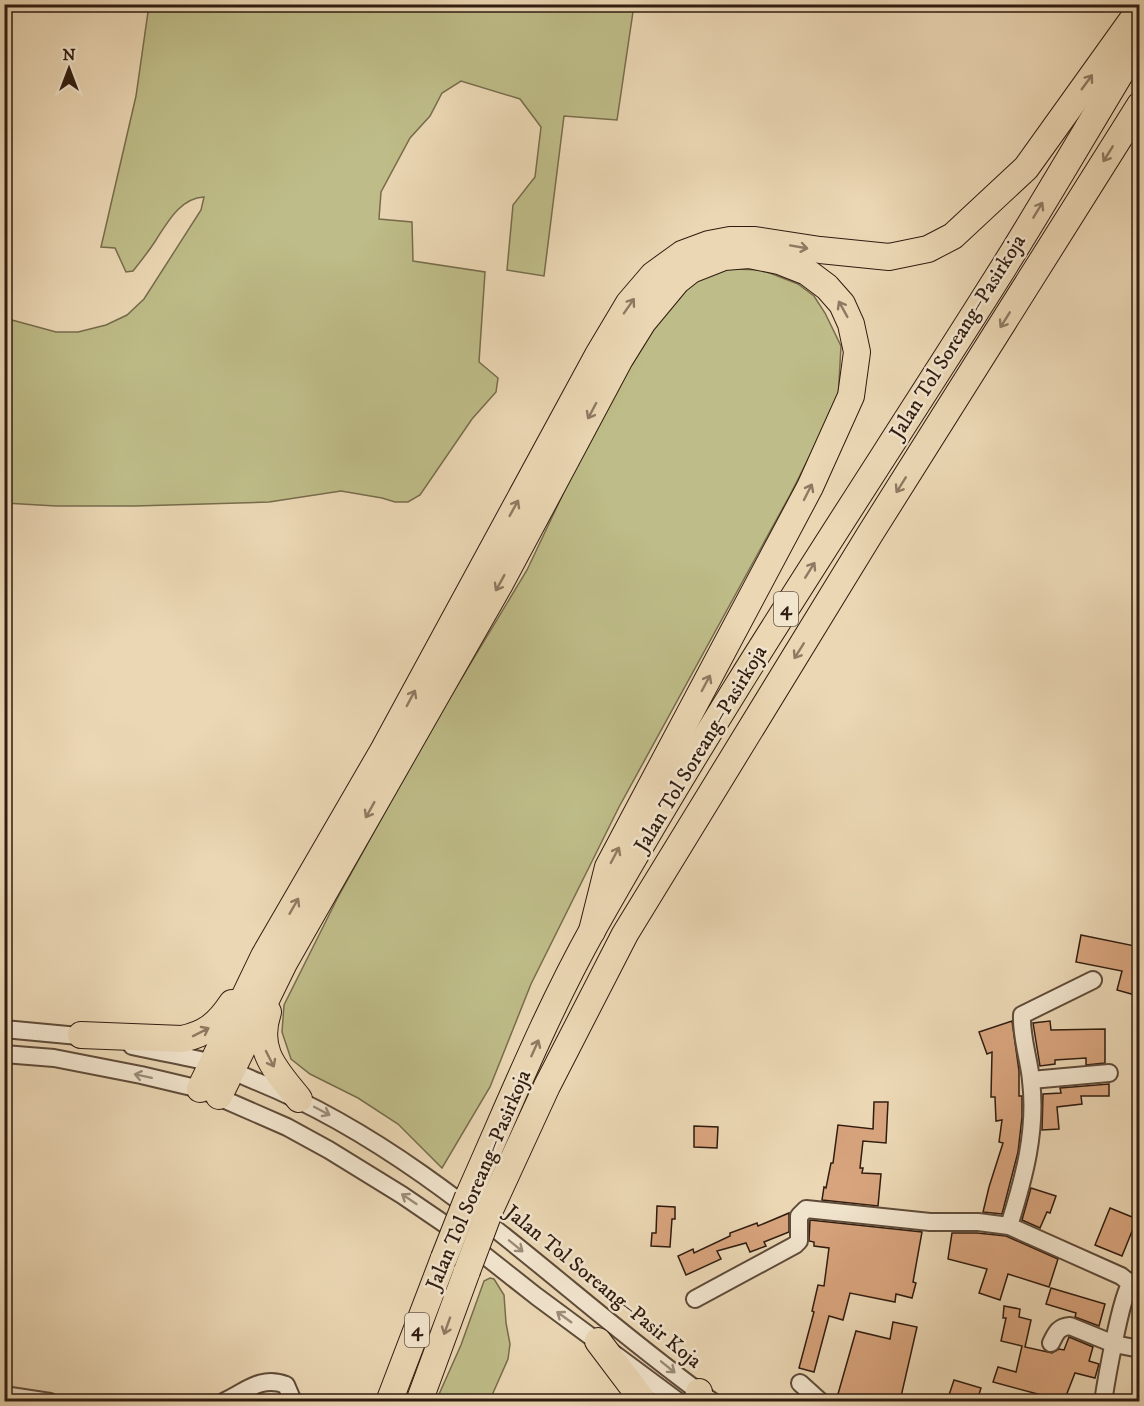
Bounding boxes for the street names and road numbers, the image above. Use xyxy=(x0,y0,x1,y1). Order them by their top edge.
street label: Jalan Tol Soreang–Pasirkoja xyxy=(883,230,1032,446)
road number: 4 xyxy=(774,592,798,626)
street label: Jalan Tol Soreang–Pasirkoja xyxy=(628,641,773,859)
street label: Jalan Tol Soreang–Pasirkoja xyxy=(420,1066,537,1296)
street label: Jalan Tol Soreang–Pasir Koja xyxy=(498,1198,707,1374)
road number: 4 xyxy=(405,1313,429,1347)

